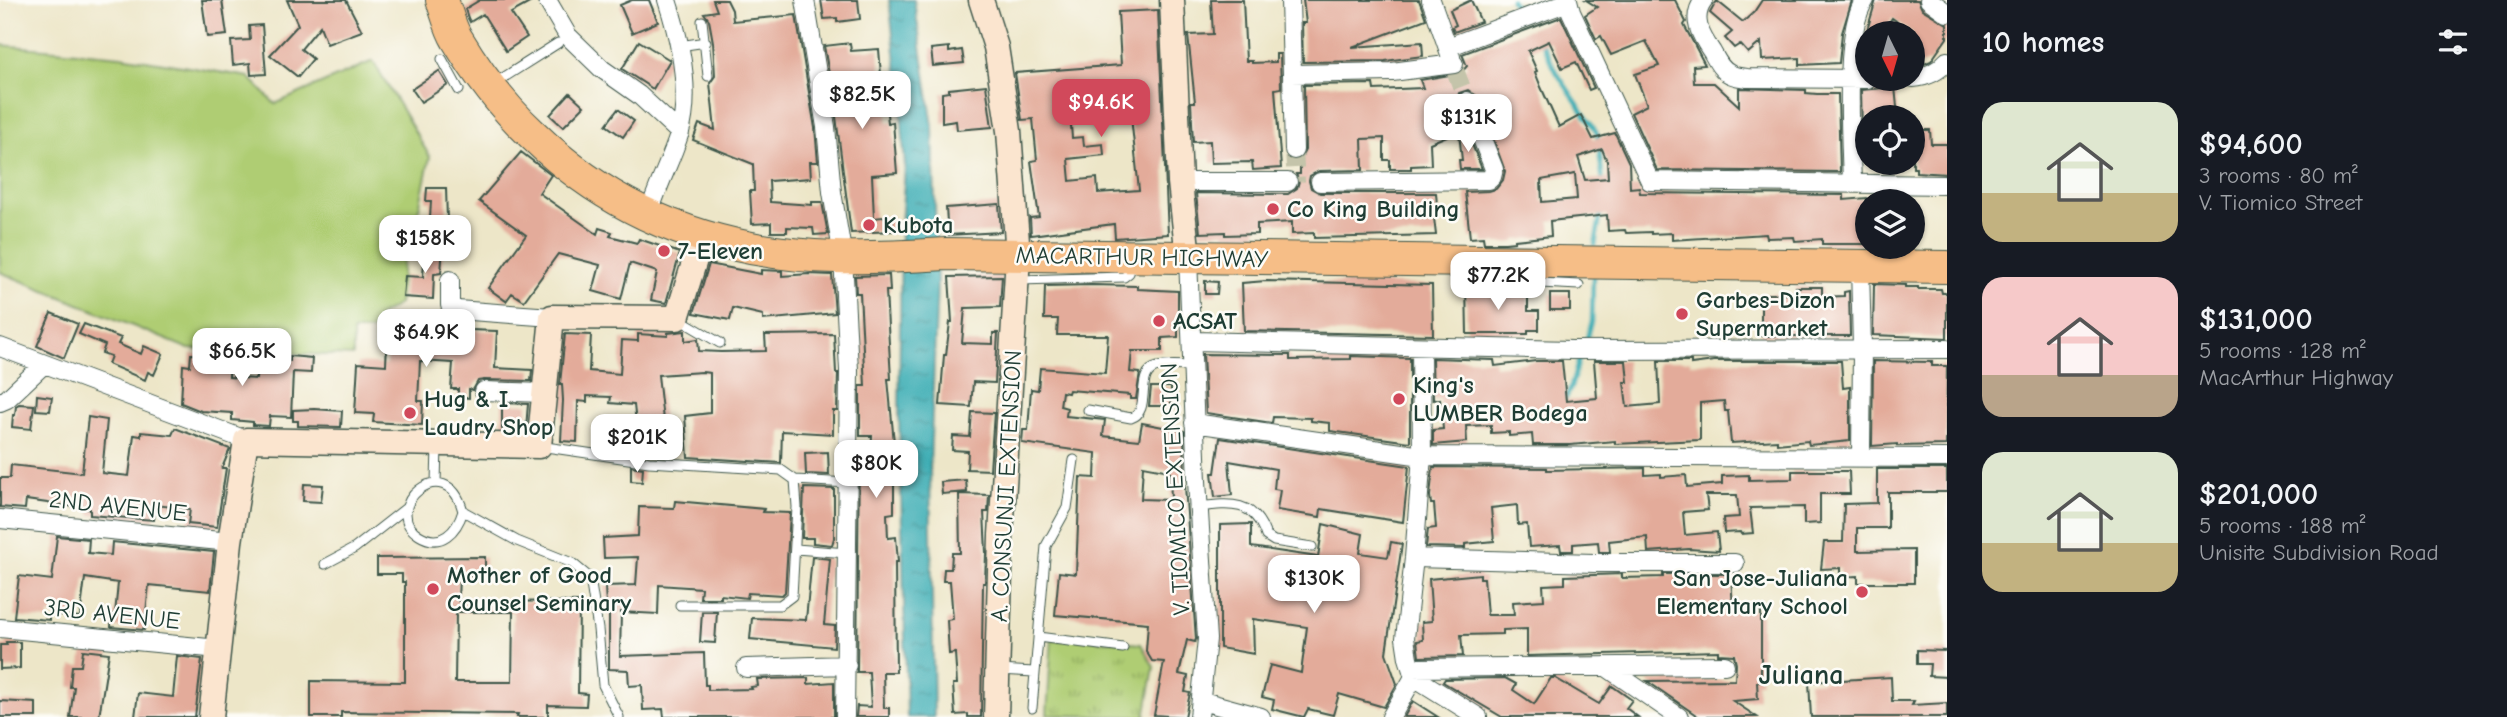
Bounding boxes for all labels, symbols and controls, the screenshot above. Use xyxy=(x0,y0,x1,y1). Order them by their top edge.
north arrow xyxy=(1855,21,1925,91)
map controls xyxy=(1855,21,1925,259)
icon: filters xyxy=(2434,23,2472,61)
text: 10 homes xyxy=(1982,25,2104,60)
pin: $82.5K xyxy=(805,72,919,131)
text: $82.5K xyxy=(829,80,895,107)
pin: $94.6K xyxy=(1044,80,1158,139)
text: $94.6K xyxy=(1068,88,1134,115)
pin: $131K xyxy=(1419,94,1517,154)
text: $131K xyxy=(1440,103,1496,130)
button: locate xyxy=(1855,105,1925,175)
text: $94,600 xyxy=(2199,127,2303,162)
icon: home xyxy=(2038,130,2122,214)
text: 3 rooms · 80 m² xyxy=(2199,162,2358,189)
button: layers xyxy=(1855,189,1925,259)
text: V. Tiomico Street xyxy=(2199,189,2362,216)
place label: Co King Building xyxy=(1287,195,1460,223)
marker: Co King Building xyxy=(1265,201,1281,217)
place label: Kubota xyxy=(883,211,953,239)
pin: $158K xyxy=(376,216,474,275)
marker: Kubota xyxy=(861,217,877,233)
text: $158K xyxy=(395,224,455,251)
place label: 7-Eleven xyxy=(678,237,763,265)
street label: MACARTHUR HIGHWAY xyxy=(1015,241,1269,273)
marker: 7-Eleven xyxy=(656,243,672,259)
pin: $77.2K xyxy=(1441,252,1555,312)
text: $77.2K xyxy=(1466,261,1530,288)
place label: Garbes-Dizon Supermarket xyxy=(1696,286,1835,342)
text: $131,000 xyxy=(2199,302,2313,337)
icon: home xyxy=(2038,305,2122,389)
marker: Garbes-Dizon Supermarket xyxy=(1674,306,1690,322)
place label: ACSAT xyxy=(1173,307,1237,335)
pin: $64.9K xyxy=(369,310,483,369)
marker: ACSAT xyxy=(1151,313,1167,329)
text: $64.9K xyxy=(393,318,459,345)
pin: $66.5K xyxy=(185,328,299,388)
text: $66.5K xyxy=(208,337,276,364)
text: 5 rooms · 128 m² xyxy=(2199,337,2366,364)
street label: A. CONSUNJI EXTENSION xyxy=(985,349,1027,623)
street label: V. TIOMICO EXTENSION xyxy=(1154,362,1196,616)
text: MacArthur Highway xyxy=(2199,364,2393,391)
place label: King's LUMBER Bodega xyxy=(1413,371,1588,427)
place label: Hug & I Laudry Shop xyxy=(424,385,553,441)
marker: King's LUMBER Bodega xyxy=(1391,391,1407,407)
marker: Hug & I Laudry Shop xyxy=(402,405,418,421)
pin: $201K xyxy=(588,414,686,474)
text: $201K xyxy=(607,423,667,450)
pin: $80K xyxy=(835,440,917,500)
text: $80K xyxy=(850,449,902,476)
text: $201,000 xyxy=(2199,477,2318,512)
icon: home xyxy=(2038,480,2122,564)
street label: 2ND AVENUE xyxy=(48,485,188,527)
text: 5 rooms · 188 m² xyxy=(2199,512,2365,539)
text: Unisite Subdivision Road xyxy=(2199,539,2439,566)
pin: $130K xyxy=(1265,556,1363,615)
place label: Mother of Good Counsel Seminary xyxy=(447,561,631,617)
text: $130K xyxy=(1284,564,1344,591)
place label: San Jose-Juliana Elementary School xyxy=(1656,564,1848,620)
marker: Mother of Good Counsel Seminary xyxy=(425,581,441,597)
marker: San Jose-Juliana Elementary School xyxy=(1854,584,1870,600)
street label: 3RD AVENUE xyxy=(43,593,181,635)
district label: Juliana xyxy=(1759,659,1843,691)

